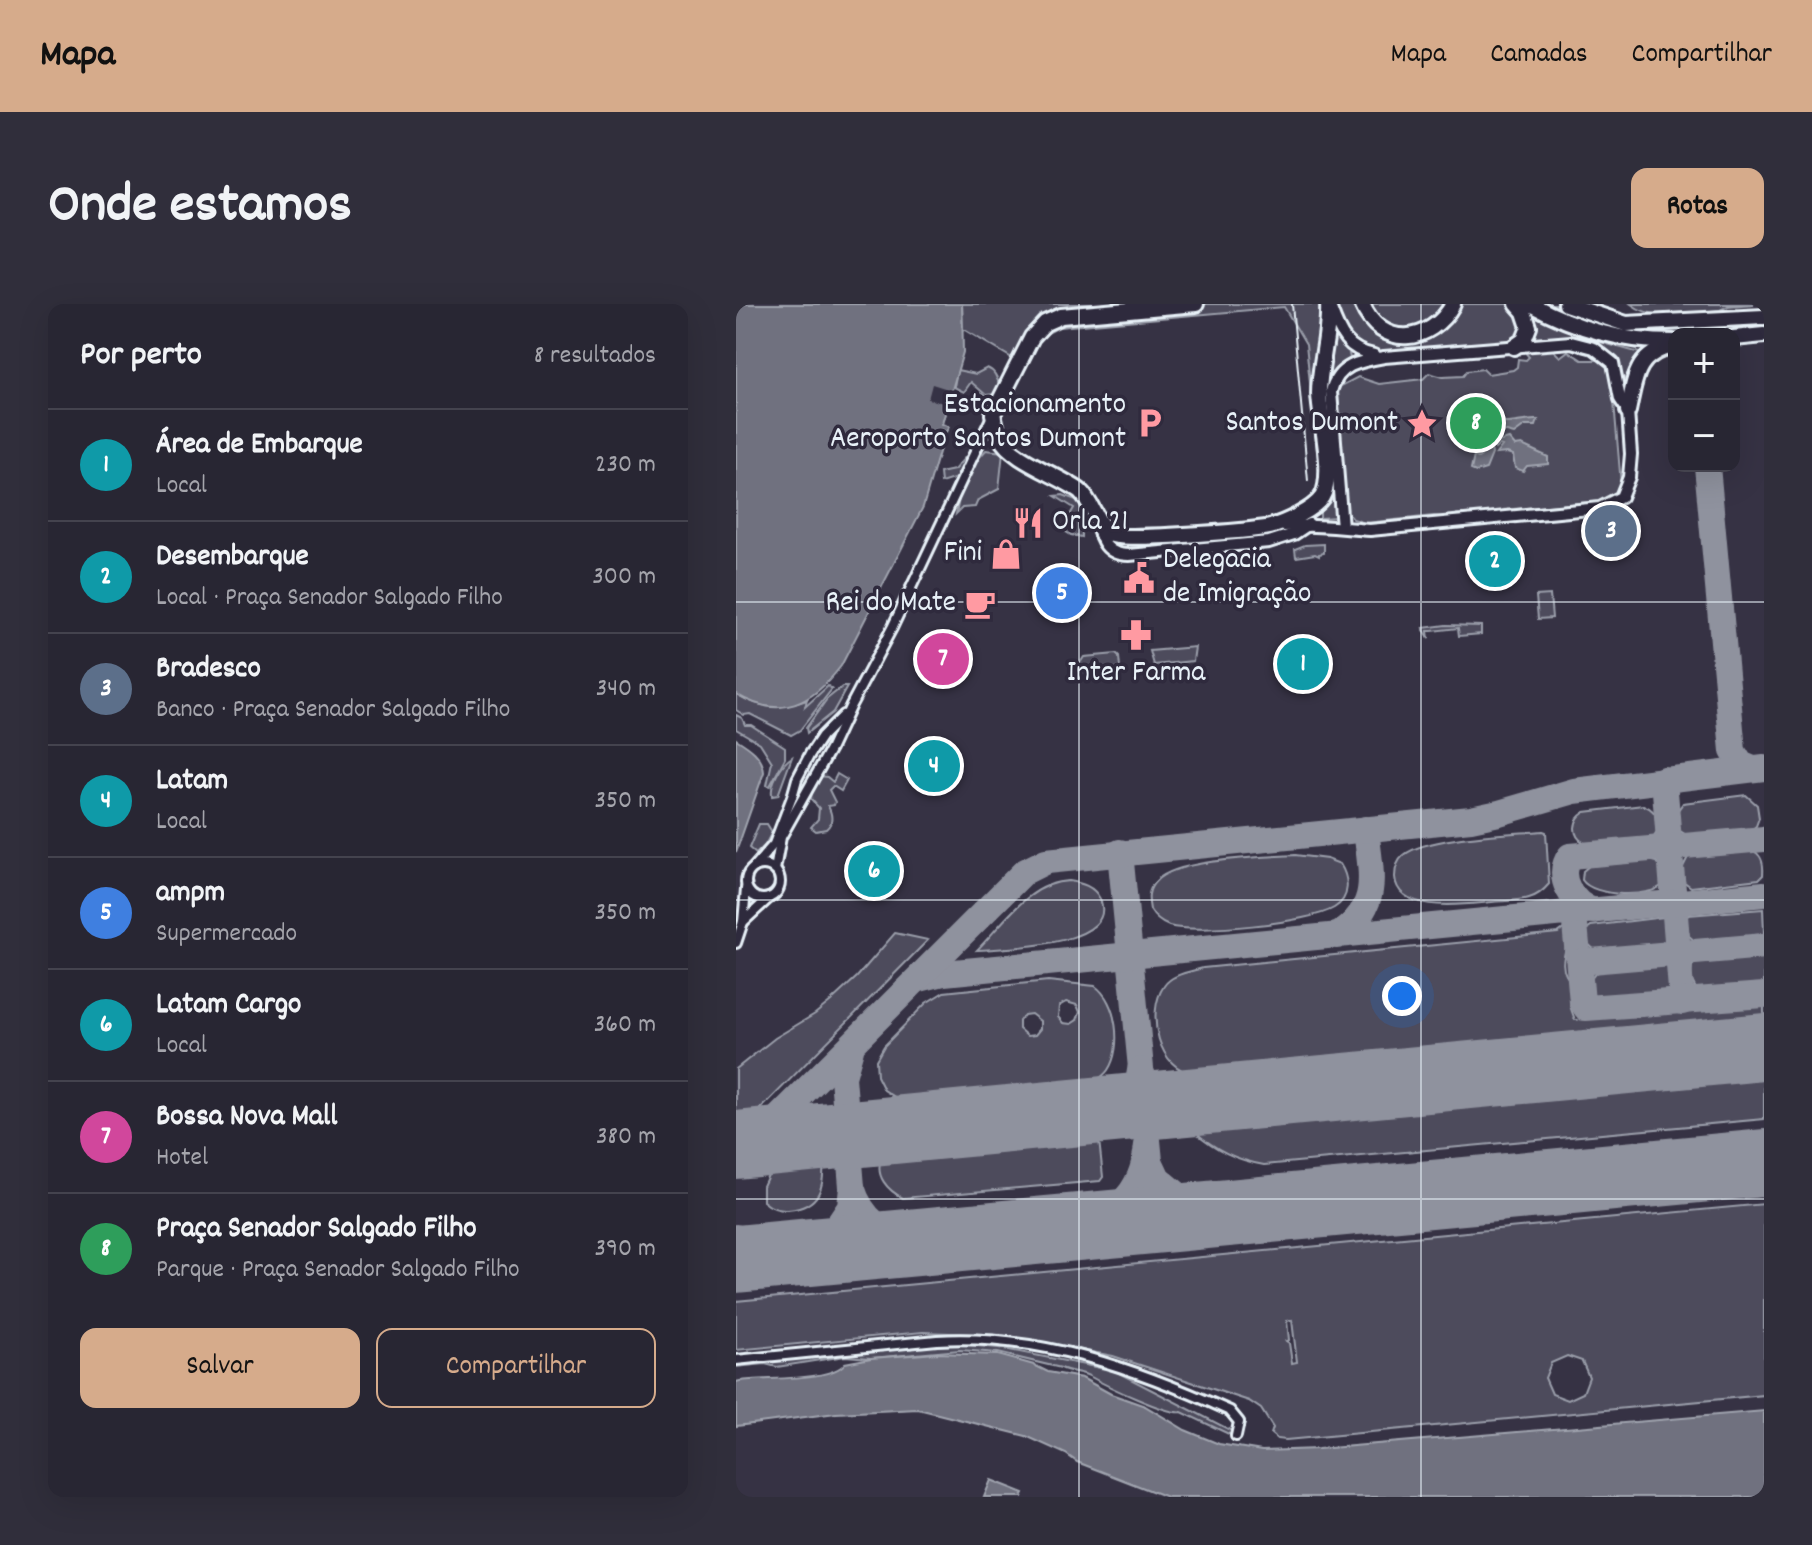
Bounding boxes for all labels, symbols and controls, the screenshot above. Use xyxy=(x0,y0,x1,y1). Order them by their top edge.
text: Mapa xyxy=(40,29,115,84)
text: Mapa xyxy=(1391,36,1446,76)
text: Camadas xyxy=(1490,36,1588,76)
text: Compartilhar xyxy=(1632,36,1772,76)
text: Onde estamos xyxy=(48,168,352,248)
button: Rotas xyxy=(1631,168,1764,248)
map controls xyxy=(1668,328,1740,472)
button: + xyxy=(1668,328,1740,400)
text: Por perto xyxy=(80,332,202,381)
text: 8 resultados xyxy=(534,338,656,375)
place label: Estacionamento Aeroporto Santos Dumont xyxy=(830,385,1126,462)
pin: 8 xyxy=(1450,393,1502,453)
button: − xyxy=(1668,400,1740,472)
place label: Santos Dumont xyxy=(1226,403,1398,446)
parking icon: Estacionamento Aeroporto Santos Dumont xyxy=(1133,406,1167,440)
place icon: Santos Dumont xyxy=(1405,407,1439,441)
text: Área de Embarque xyxy=(156,425,363,468)
text: 1 xyxy=(103,447,109,484)
text: 230 m xyxy=(595,447,656,484)
text: Local xyxy=(156,468,207,505)
pin: 3 xyxy=(1585,501,1637,561)
place label: Orla 21 xyxy=(1052,502,1128,545)
restaurant icon: Orla 21 xyxy=(1011,506,1045,540)
pin: 2 xyxy=(1469,531,1521,591)
place label: Fini xyxy=(944,533,982,576)
text: Desembarque xyxy=(156,537,309,580)
shop icon: Fini xyxy=(989,537,1023,571)
place label: Delegacia de Imigração xyxy=(1163,540,1311,617)
text: 2 xyxy=(100,559,112,596)
text: 300 m xyxy=(592,559,656,596)
public building icon: Delegacia de Imigração xyxy=(1122,561,1156,595)
pin: 5 xyxy=(1036,563,1088,623)
text: Local · Praça Senador Salgado Filho xyxy=(156,580,503,617)
place label: Rei do Mate xyxy=(826,583,956,626)
cafe icon: Rei do Mate xyxy=(963,587,997,621)
pharmacy icon: Inter Farma xyxy=(1119,618,1153,652)
pin: 7 xyxy=(917,629,969,689)
pin: 1 xyxy=(1277,634,1329,694)
text: Bradesco xyxy=(156,649,261,692)
place label: Inter Farma xyxy=(1067,653,1206,696)
text: 3 xyxy=(100,671,112,708)
text: 340 m xyxy=(596,671,656,708)
text: Banco · Praça Senador Salgado Filho xyxy=(156,692,510,729)
pin: 4 xyxy=(908,736,960,796)
text: Latam xyxy=(156,761,228,804)
text: 4 xyxy=(101,783,111,820)
text: 350 m xyxy=(594,783,656,820)
text: Local xyxy=(156,804,207,841)
pin: 6 xyxy=(848,841,900,901)
text: ampm xyxy=(156,873,225,916)
text: 5 xyxy=(100,895,112,932)
text: 350 m xyxy=(594,895,656,932)
text: Supermercado xyxy=(156,916,297,953)
your location xyxy=(1382,976,1422,1016)
text: Latam Cargo xyxy=(156,985,301,1028)
text: 6 xyxy=(100,1007,112,1044)
text: 360 m xyxy=(594,1007,656,1044)
text: Local xyxy=(156,1028,207,1065)
text: Bossa Nova Mall xyxy=(156,1097,337,1140)
text: 7 xyxy=(101,1119,111,1156)
text: 380 m xyxy=(596,1119,656,1156)
text: Hotel xyxy=(156,1140,208,1177)
text: Praça Senador Salgado Filho xyxy=(156,1209,477,1252)
text: 8 xyxy=(101,1231,111,1268)
text: 390 m xyxy=(595,1231,656,1268)
text: Parque · Praça Senador Salgado Filho xyxy=(156,1252,520,1289)
button: Salvar xyxy=(80,1328,360,1408)
button: Compartilhar xyxy=(376,1328,656,1408)

